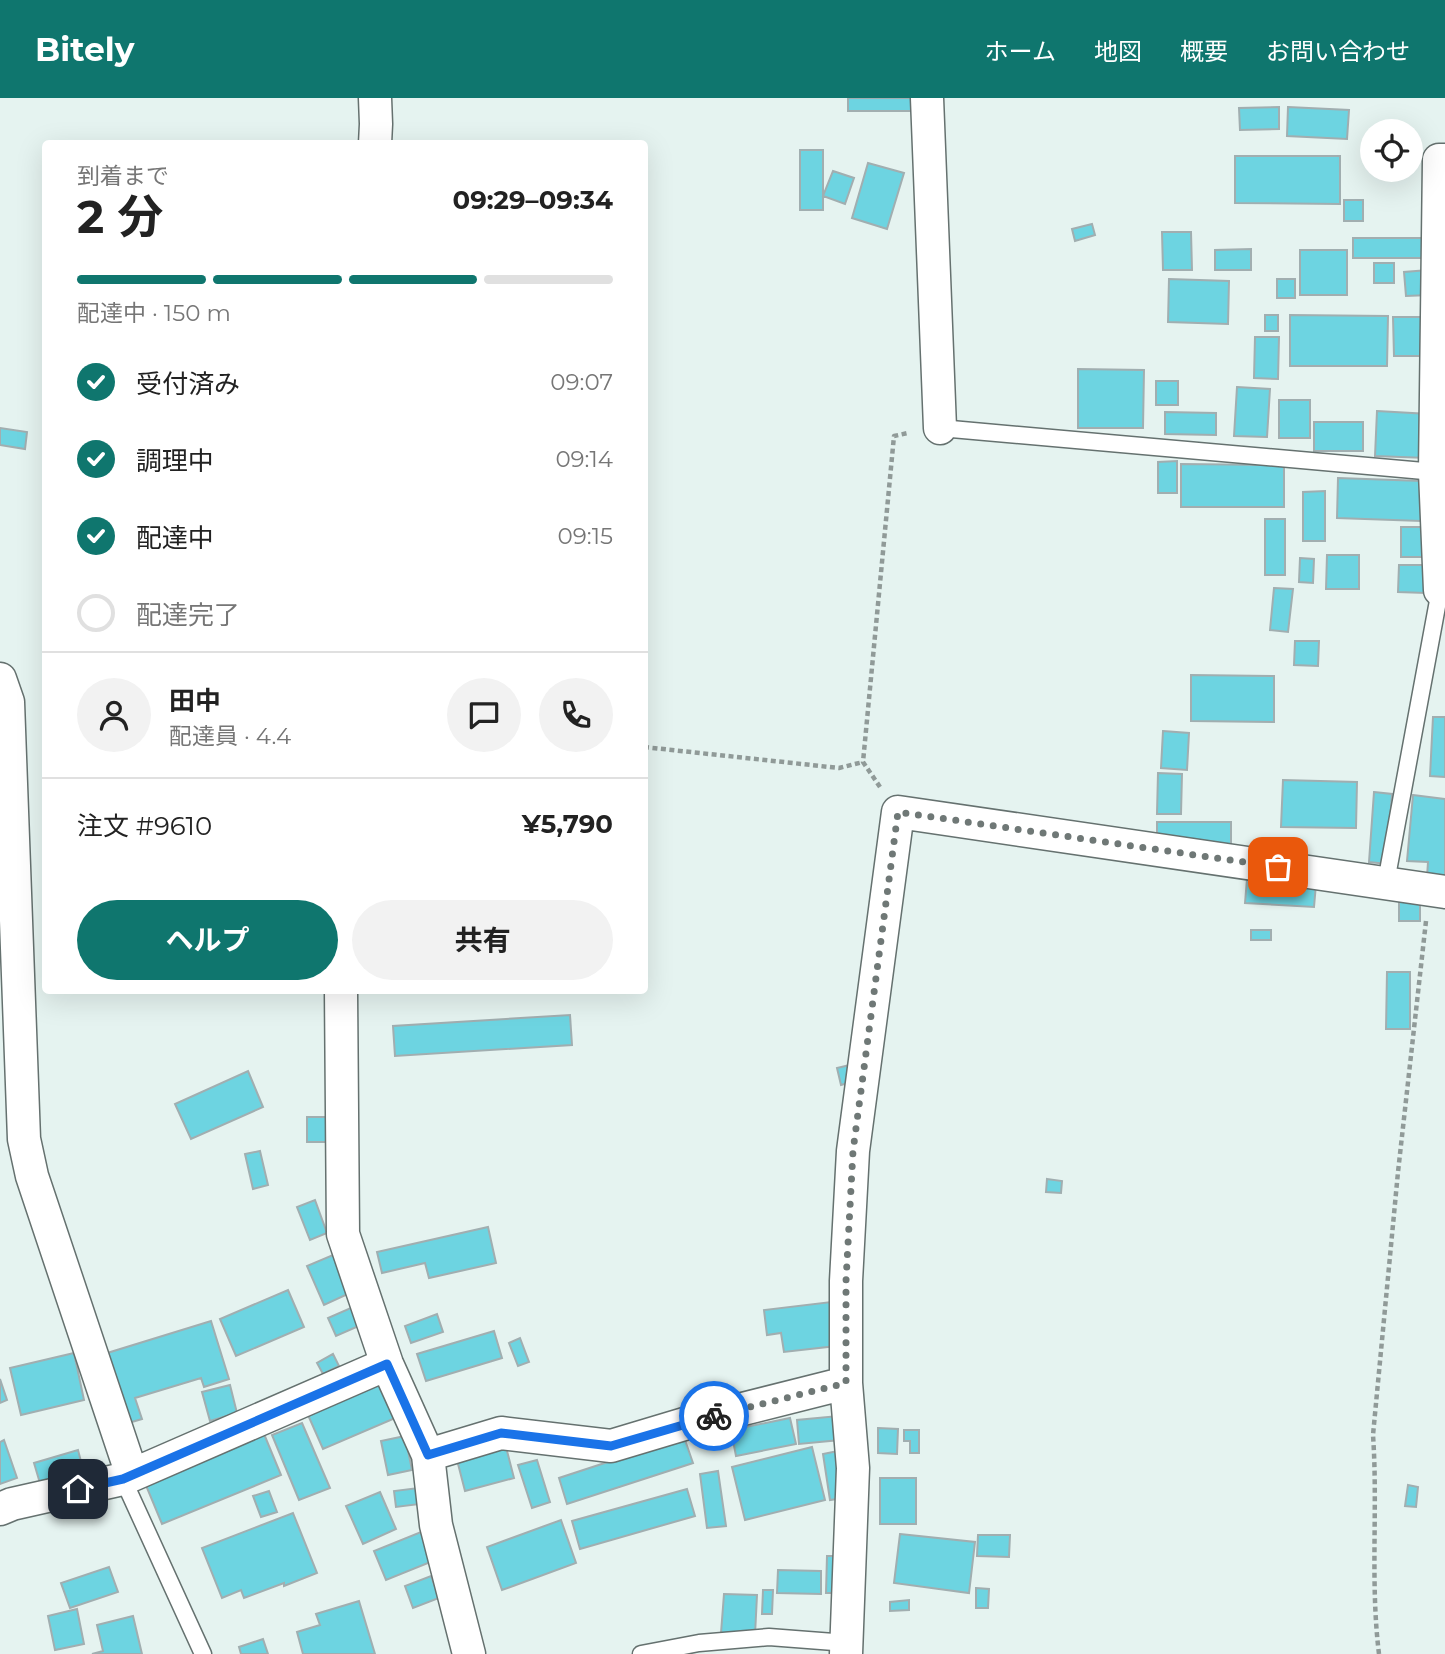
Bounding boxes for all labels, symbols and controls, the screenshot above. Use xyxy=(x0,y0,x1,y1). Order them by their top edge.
text: Bitely xyxy=(35,29,134,69)
text: ホーム xyxy=(985,37,1056,66)
text: 地図 xyxy=(1094,37,1142,66)
text: 概要 xyxy=(1180,37,1228,66)
text: お問い合わせ xyxy=(1266,37,1410,66)
map controls xyxy=(1360,119,1423,182)
button: locate xyxy=(1360,119,1423,182)
text: 到着まで xyxy=(77,162,169,190)
text: 09:29–09:34 xyxy=(453,184,613,216)
text: 2 分 xyxy=(77,188,163,245)
text: 配達中 · 150 m xyxy=(77,299,231,327)
icon: check xyxy=(77,363,115,401)
text: 受付済み xyxy=(136,368,240,400)
text: 09:07 xyxy=(550,368,613,396)
icon: check xyxy=(77,440,115,478)
text: 調理中 xyxy=(136,445,214,477)
text: 09:14 xyxy=(555,445,613,473)
icon: check xyxy=(77,517,115,555)
text: 配達中 xyxy=(136,522,214,554)
text: 09:15 xyxy=(558,522,613,550)
text: 配達完了 xyxy=(136,599,240,631)
button: person xyxy=(77,678,151,752)
button: chat xyxy=(447,678,521,752)
button: phone xyxy=(539,678,613,752)
text: 田中 xyxy=(169,685,221,717)
text: 配達員 · 4.4 xyxy=(169,722,291,750)
text: ¥5,790 xyxy=(522,808,613,840)
text: 注文 #9610 xyxy=(77,810,212,842)
pin xyxy=(1248,837,1308,897)
icon: bag xyxy=(1259,848,1297,886)
button: ヘルプ xyxy=(77,900,338,980)
button: 共有 xyxy=(352,900,613,980)
courier xyxy=(679,1381,749,1451)
icon: bike xyxy=(695,1397,733,1435)
pin xyxy=(48,1459,108,1519)
icon: home xyxy=(59,1470,97,1508)

